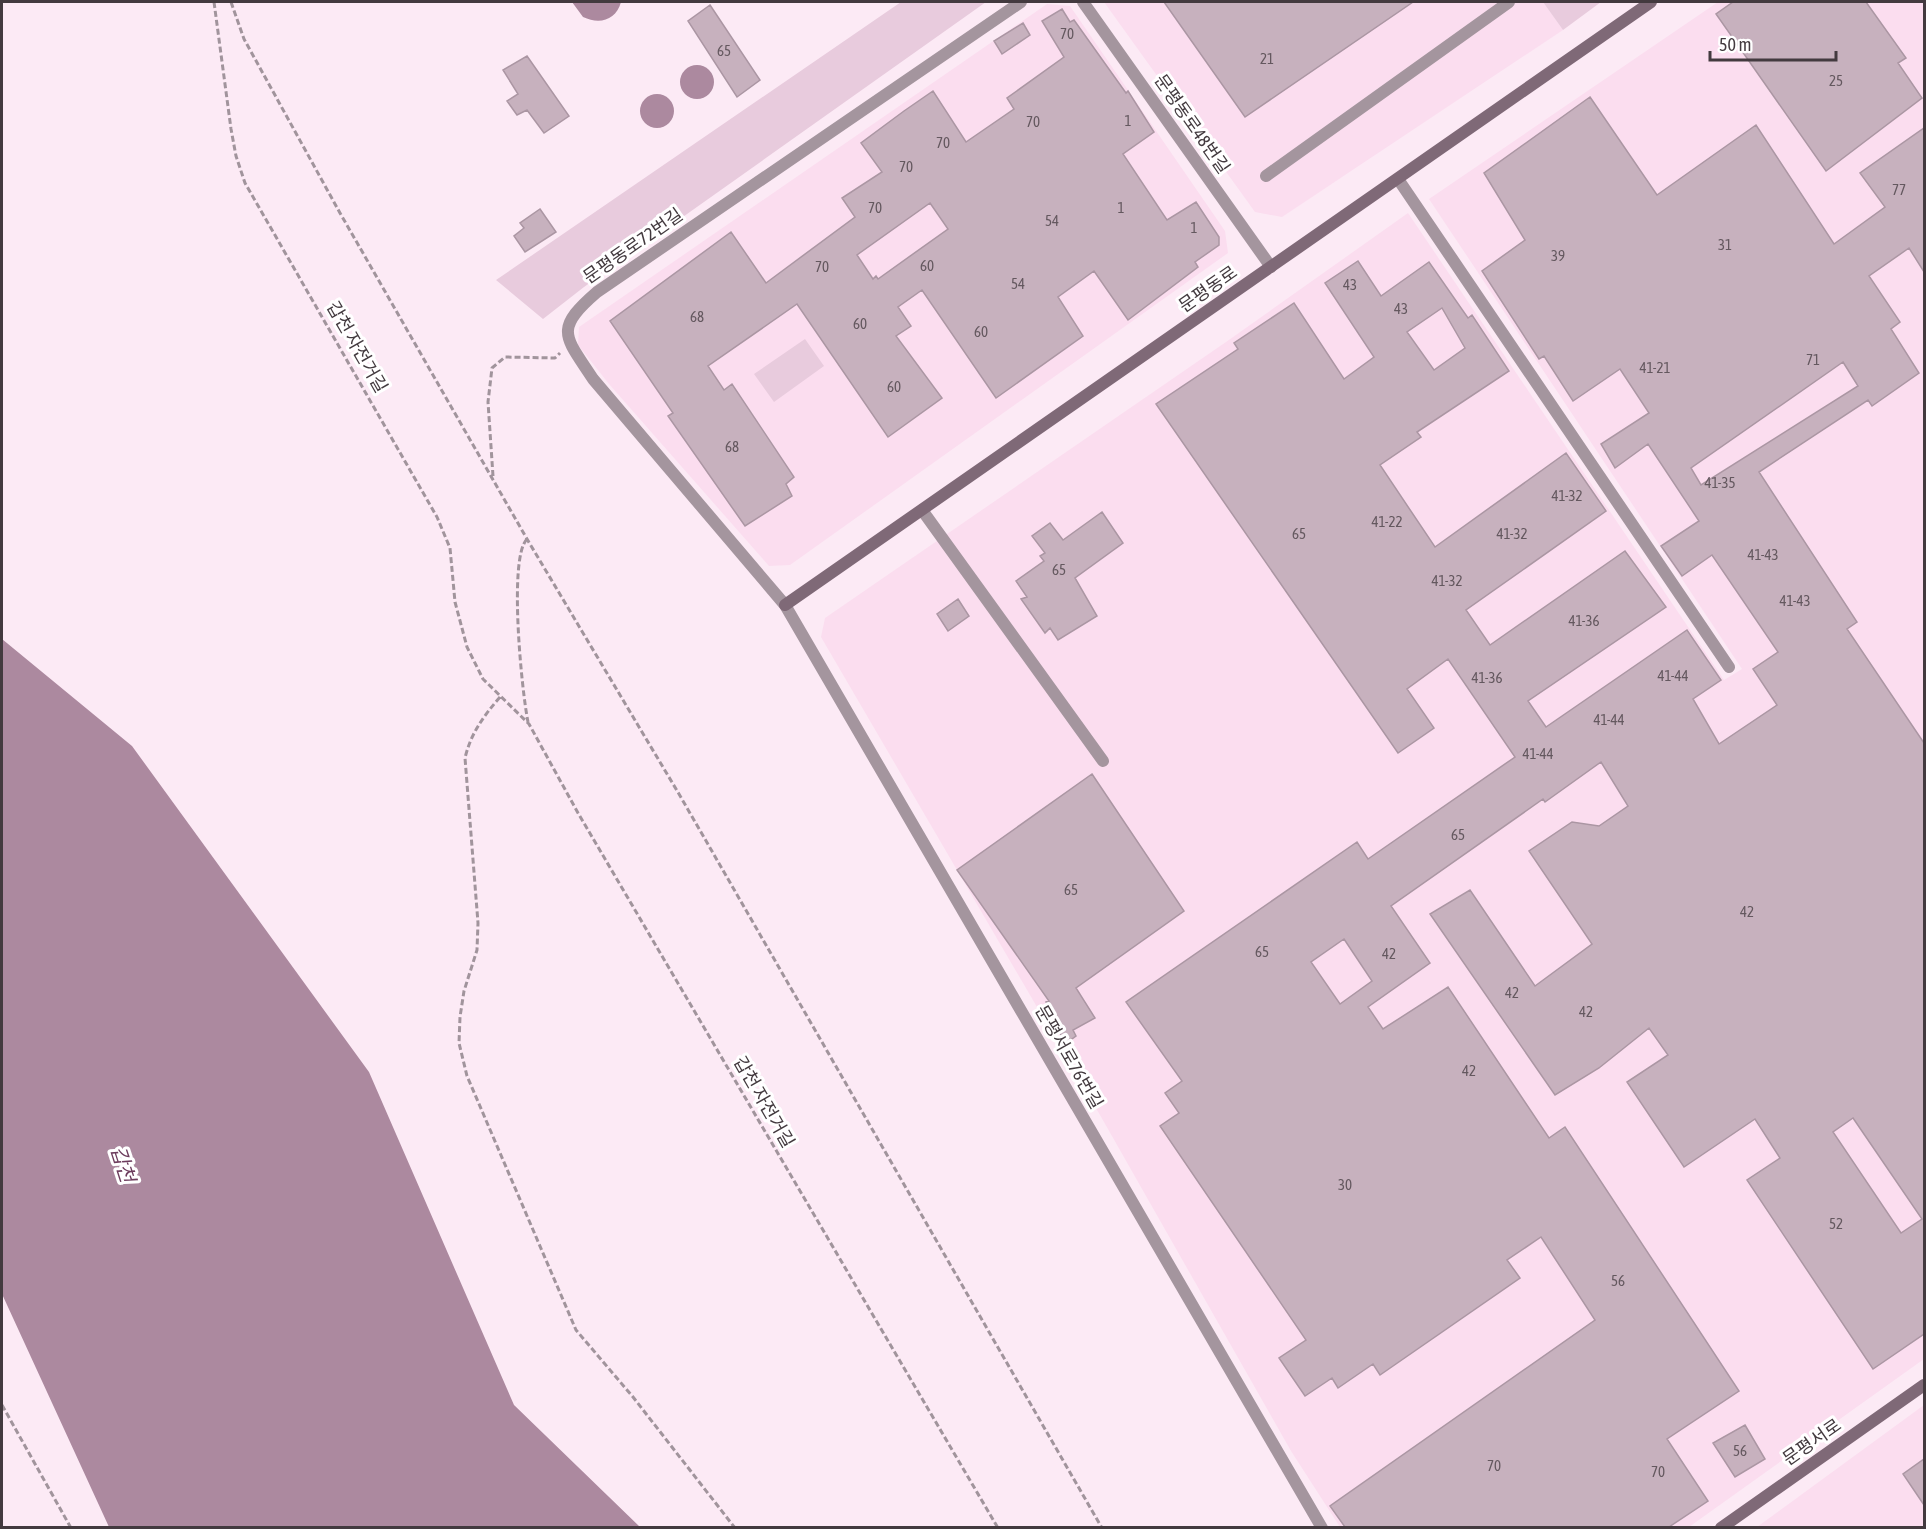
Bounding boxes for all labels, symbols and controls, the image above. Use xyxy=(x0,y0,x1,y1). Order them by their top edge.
scale bar xyxy=(1710,24,1836,62)
house number: 70 xyxy=(1060,25,1074,42)
text: 50 m xyxy=(1719,34,1751,55)
house number: 65 xyxy=(717,42,731,59)
house number: 21 xyxy=(1260,50,1274,67)
street label: 문평동로48번길 xyxy=(1150,70,1234,177)
house number: 25 xyxy=(1829,72,1843,89)
house number: 1 xyxy=(1124,112,1132,129)
house number: 70 xyxy=(1026,113,1040,130)
house number: 70 xyxy=(936,134,950,151)
house number: 70 xyxy=(899,158,913,175)
house number: 77 xyxy=(1892,181,1906,198)
house number: 70 xyxy=(868,199,882,216)
house number: 1 xyxy=(1117,199,1125,216)
street label: 문평동로72번길 xyxy=(579,204,686,288)
house number: 54 xyxy=(1045,212,1059,229)
house number: 1 xyxy=(1190,219,1198,236)
house number: 31 xyxy=(1718,236,1732,253)
house number: 39 xyxy=(1551,247,1565,264)
house number: 60 xyxy=(920,257,934,274)
house number: 70 xyxy=(815,258,829,275)
street label: 문평동로 xyxy=(1175,261,1241,316)
house number: 54 xyxy=(1011,275,1025,292)
house number: 43 xyxy=(1343,276,1357,293)
street label: 갑천 자전거길 xyxy=(323,297,392,396)
house number: 43 xyxy=(1394,300,1408,317)
house number: 68 xyxy=(690,308,704,325)
house number: 60 xyxy=(853,315,867,332)
house number: 60 xyxy=(974,323,988,340)
house number: 71 xyxy=(1806,351,1820,368)
house number: 41-21 xyxy=(1639,359,1671,376)
house number: 60 xyxy=(887,378,901,395)
house number: 68 xyxy=(725,438,739,455)
house number: 41-35 xyxy=(1704,474,1736,491)
house number: 41-32 xyxy=(1551,487,1583,504)
house number: 41-22 xyxy=(1371,513,1403,530)
house number: 65 xyxy=(1292,525,1306,542)
house number: 41-32 xyxy=(1496,525,1528,542)
house number: 41-43 xyxy=(1747,546,1779,563)
house number: 65 xyxy=(1052,561,1066,578)
house number: 41-32 xyxy=(1431,572,1463,589)
house number: 41-43 xyxy=(1779,592,1811,609)
house number: 41-36 xyxy=(1568,612,1600,629)
house number: 41-44 xyxy=(1657,667,1689,684)
house number: 41-36 xyxy=(1471,669,1503,686)
house number: 41-44 xyxy=(1593,711,1625,728)
house number: 41-44 xyxy=(1522,745,1554,762)
house number: 65 xyxy=(1451,826,1465,843)
house number: 65 xyxy=(1064,881,1078,898)
house number: 42 xyxy=(1740,903,1754,920)
house number: 65 xyxy=(1255,943,1269,960)
house number: 42 xyxy=(1382,945,1396,962)
house number: 42 xyxy=(1505,984,1519,1001)
street label: 문평서로76번길 xyxy=(1031,1001,1108,1112)
house number: 42 xyxy=(1579,1003,1593,1020)
street label: 갑천 자전거길 xyxy=(730,1052,799,1151)
house number: 42 xyxy=(1462,1062,1476,1079)
water label: 갑천 xyxy=(107,1143,141,1187)
house number: 30 xyxy=(1338,1176,1352,1193)
house number: 52 xyxy=(1829,1215,1843,1232)
house number: 56 xyxy=(1611,1272,1625,1289)
street label: 문평서로 xyxy=(1779,1414,1845,1469)
house number: 56 xyxy=(1733,1442,1747,1459)
house number: 70 xyxy=(1487,1457,1501,1474)
house number: 70 xyxy=(1651,1463,1665,1480)

